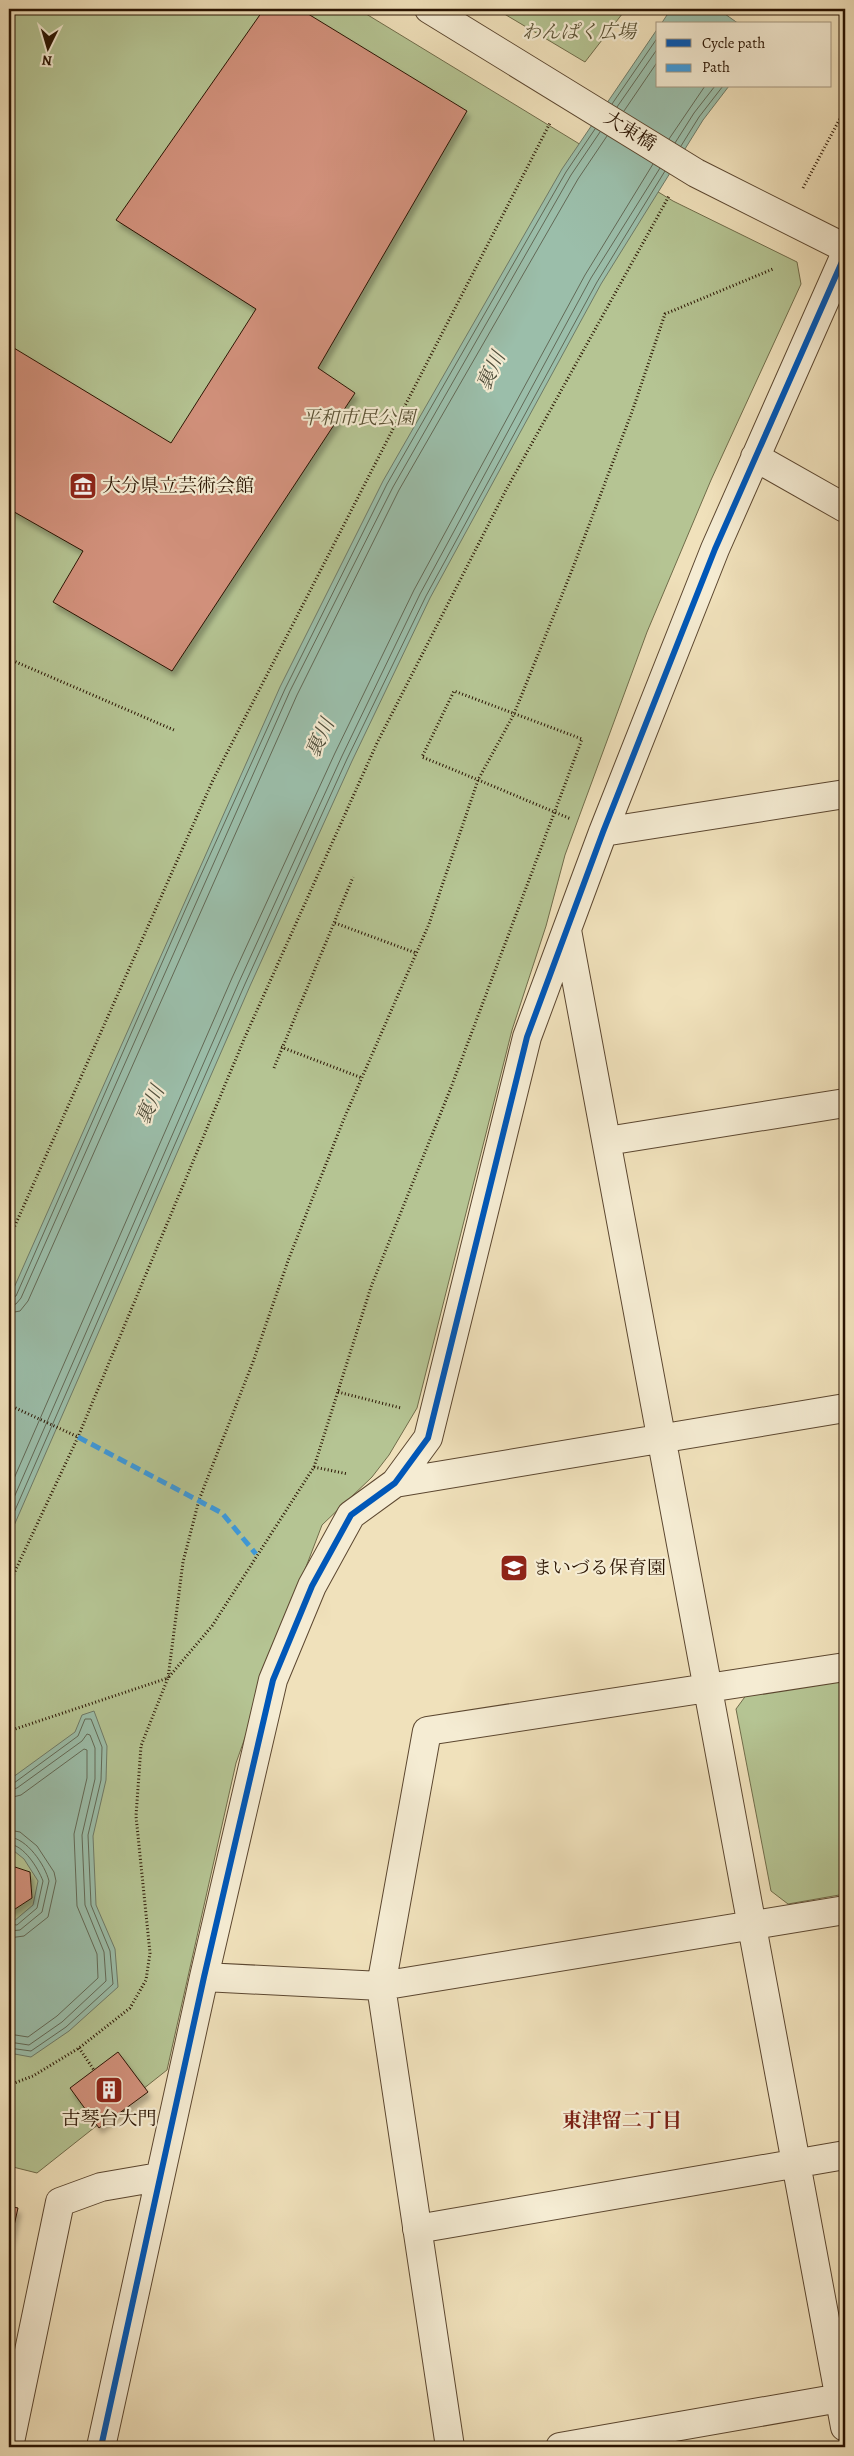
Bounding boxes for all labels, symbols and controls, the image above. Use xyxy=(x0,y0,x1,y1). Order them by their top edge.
park label: わんぱく広場 xyxy=(522,19,638,45)
north arrow xyxy=(22,22,72,72)
legend xyxy=(656,22,832,88)
text: Cycle path xyxy=(702,33,765,53)
text: N xyxy=(41,51,53,70)
text: Path xyxy=(702,57,730,77)
street label: 大東橋 xyxy=(599,105,661,157)
water label: 裏川 xyxy=(470,345,513,395)
park label: 平和市民公園 xyxy=(301,405,418,431)
museum icon: 大分県立芸術会館 xyxy=(68,471,98,501)
place label: 大分県立芸術会館 xyxy=(102,473,254,499)
water label: 裏川 xyxy=(299,712,342,762)
water label: 裏川 xyxy=(129,1079,172,1129)
school or university icon: まいづる保育園 xyxy=(499,1553,529,1583)
place label: まいづる保育園 xyxy=(533,1555,666,1581)
building icon: 古琴台大門 xyxy=(94,2075,124,2105)
place label: 古琴台大門 xyxy=(61,2106,157,2132)
district label: 東津留二丁目 xyxy=(562,2107,682,2134)

